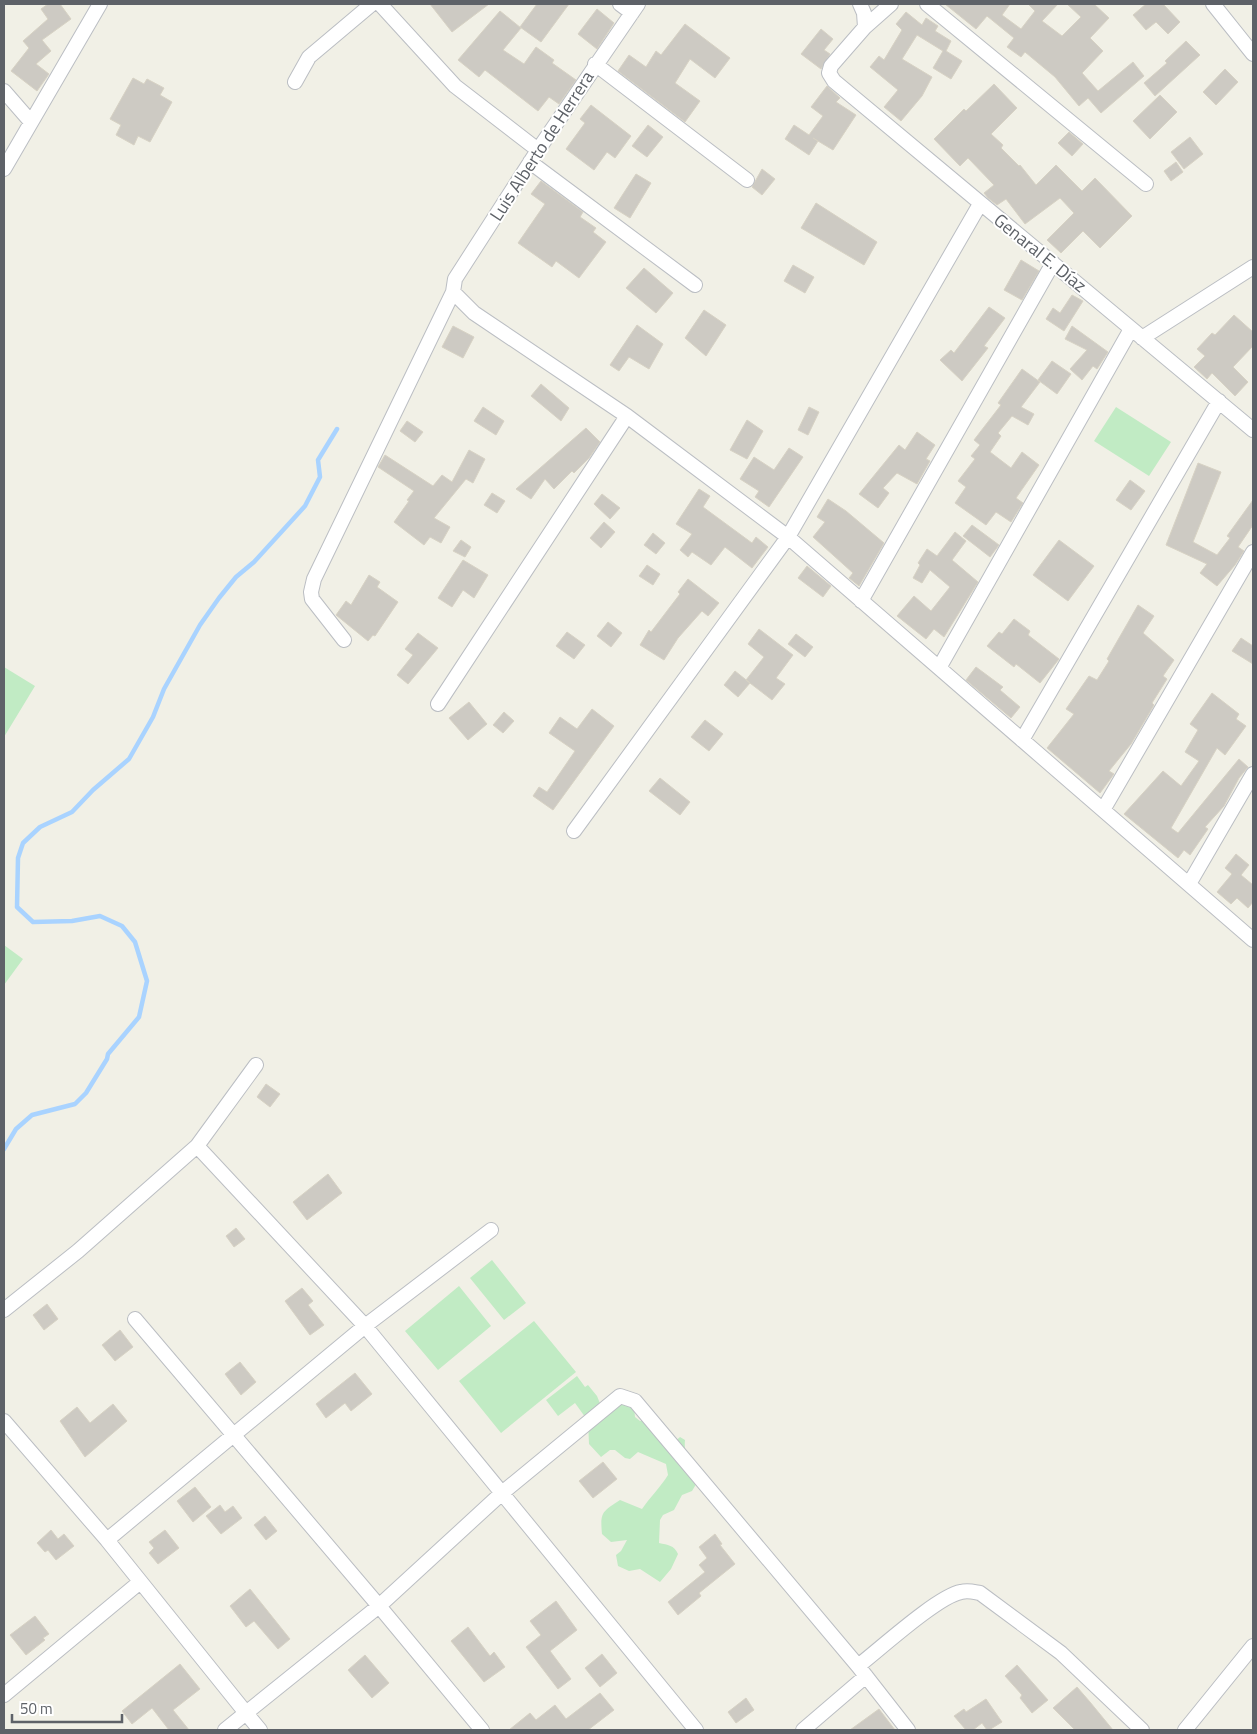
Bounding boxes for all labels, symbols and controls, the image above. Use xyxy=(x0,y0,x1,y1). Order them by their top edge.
street label: Luis Alberto de Herrera xyxy=(483,65,600,226)
street label: Genaral E. Díaz xyxy=(988,207,1093,299)
scale bar xyxy=(12,1692,122,1724)
text: 50 m xyxy=(20,1697,53,1720)

